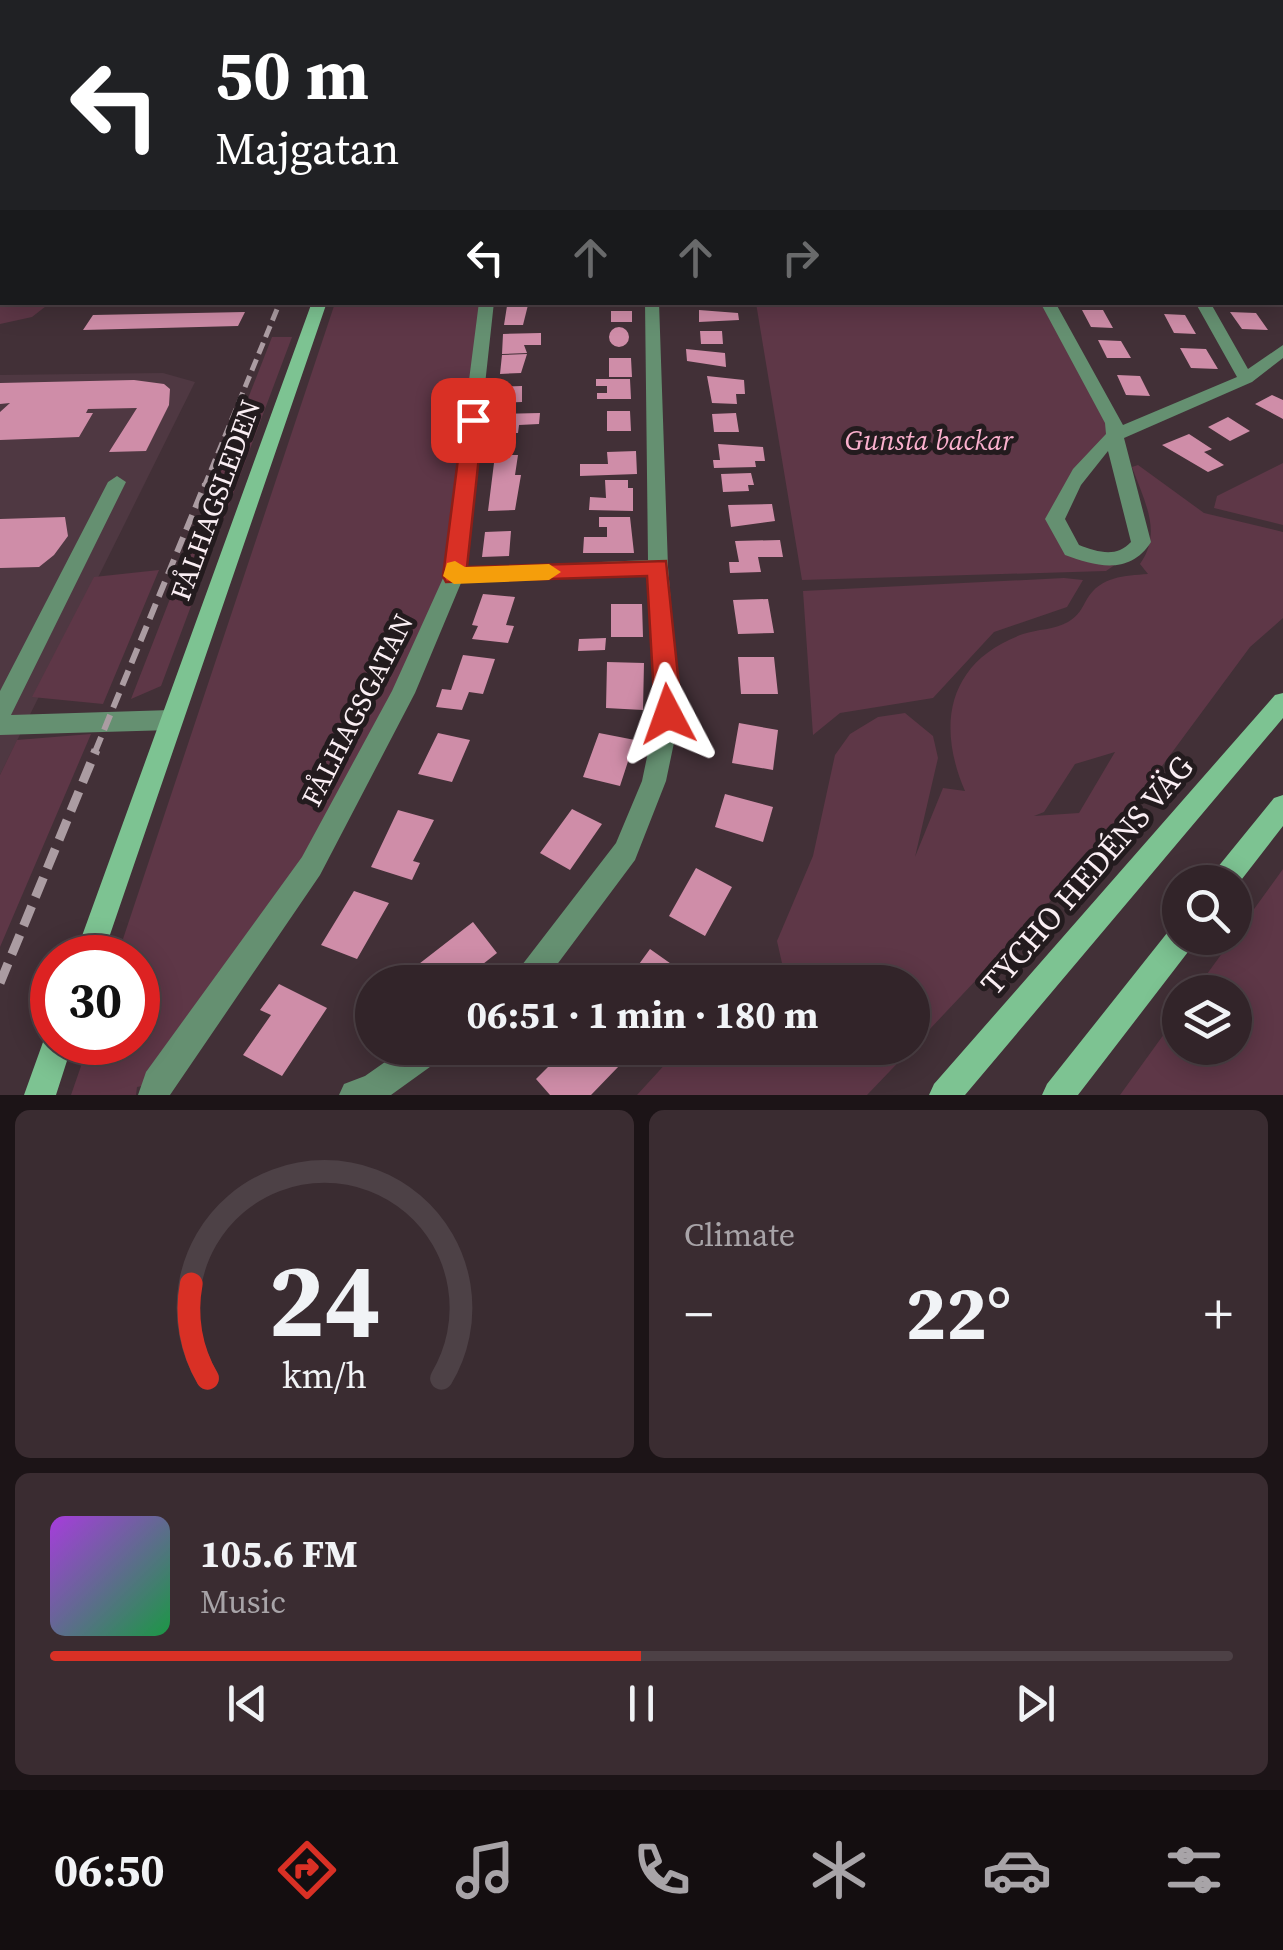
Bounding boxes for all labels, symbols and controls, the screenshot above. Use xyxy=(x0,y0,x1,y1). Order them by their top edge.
text: 50 m xyxy=(215,26,369,122)
icon: left xyxy=(50,40,180,170)
text: Majgatan xyxy=(215,117,400,179)
icon: left xyxy=(458,230,513,285)
icon: ahead xyxy=(563,230,618,285)
icon: ahead xyxy=(668,230,723,285)
icon: right xyxy=(773,230,828,285)
pin xyxy=(431,378,516,463)
icon: arrive xyxy=(446,393,501,448)
street label: FÅLHAGSLEDEN xyxy=(161,394,269,606)
park label: Gunsta backar xyxy=(845,421,1014,459)
street label: FÅLHAGSGATAN xyxy=(292,607,422,813)
position arrow xyxy=(616,662,720,766)
street label: TYCHO HEDÉNS VÄG xyxy=(971,746,1203,1004)
map controls xyxy=(1162,865,1252,1065)
button: search xyxy=(1162,865,1252,955)
speed limit sign: 30 xyxy=(30,935,160,1065)
button: layers xyxy=(1162,975,1252,1065)
text: 06:51 · 1 min · 180 m xyxy=(466,989,819,1041)
text: Climate xyxy=(684,1213,795,1257)
text: 24 xyxy=(268,1228,381,1371)
text: 22° xyxy=(906,1261,1011,1364)
text: − xyxy=(684,1276,713,1351)
text: + xyxy=(1204,1276,1233,1351)
text: km/h xyxy=(282,1351,367,1400)
text: 105.6 FM xyxy=(200,1528,358,1580)
text: Music xyxy=(200,1580,286,1624)
icon: previous xyxy=(220,1676,275,1731)
icon: pause xyxy=(614,1676,669,1731)
icon: next xyxy=(1008,1676,1063,1731)
icon: directions xyxy=(272,1835,342,1905)
icon: music xyxy=(450,1835,520,1905)
icon: phone xyxy=(627,1835,697,1905)
icon: climate xyxy=(804,1835,874,1905)
icon: car xyxy=(982,1835,1052,1905)
icon: filters xyxy=(1159,1835,1229,1905)
text: 06:50 xyxy=(54,1839,165,1901)

